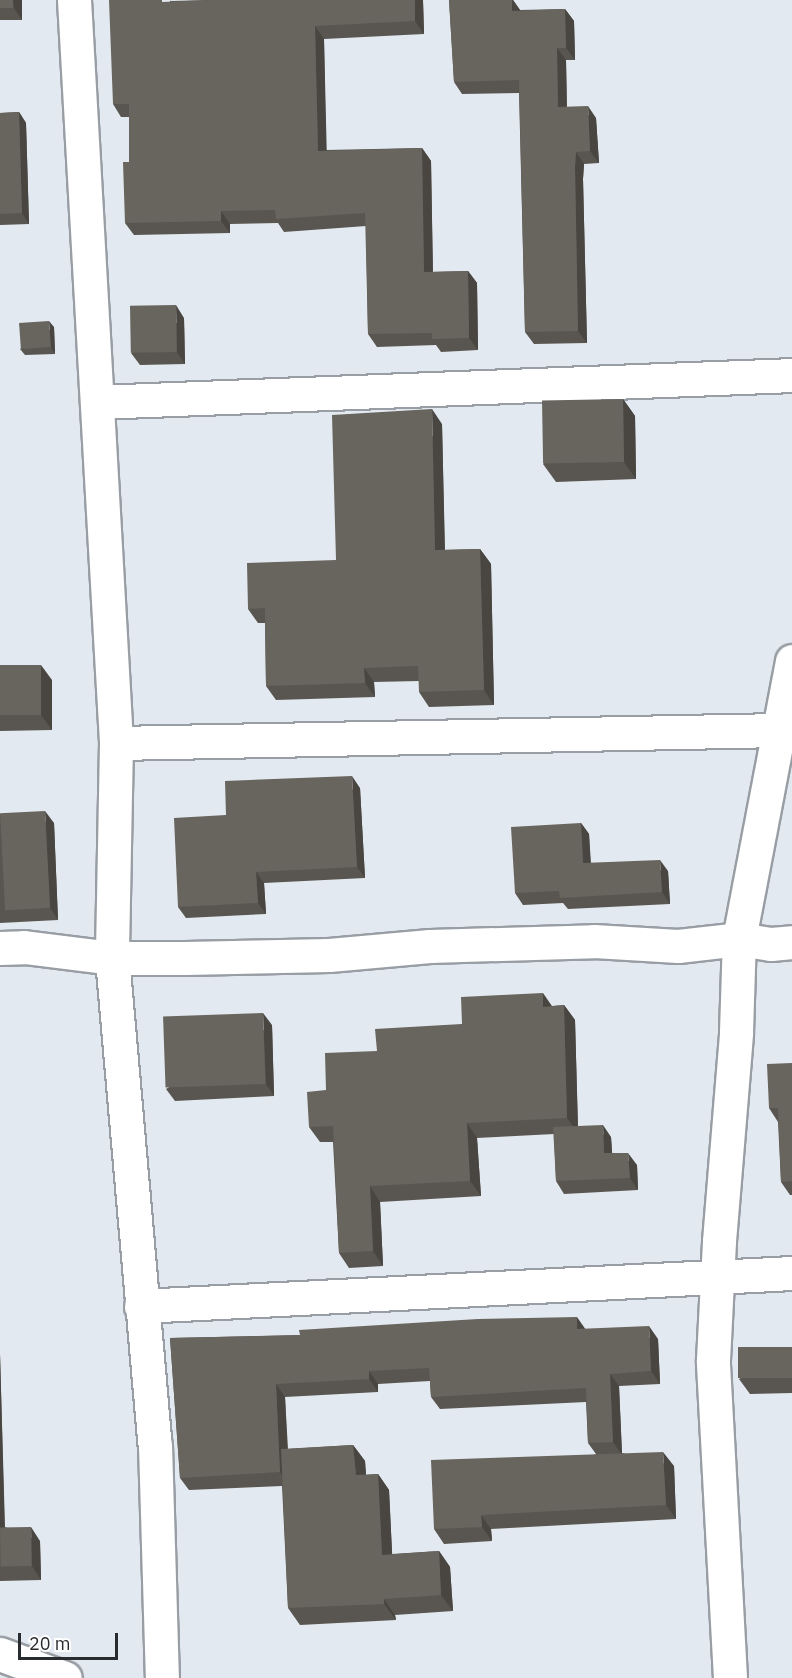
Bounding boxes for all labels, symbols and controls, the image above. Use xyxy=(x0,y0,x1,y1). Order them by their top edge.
scale bar xyxy=(21,1621,122,1659)
text: 20 m xyxy=(29,1632,71,1655)

